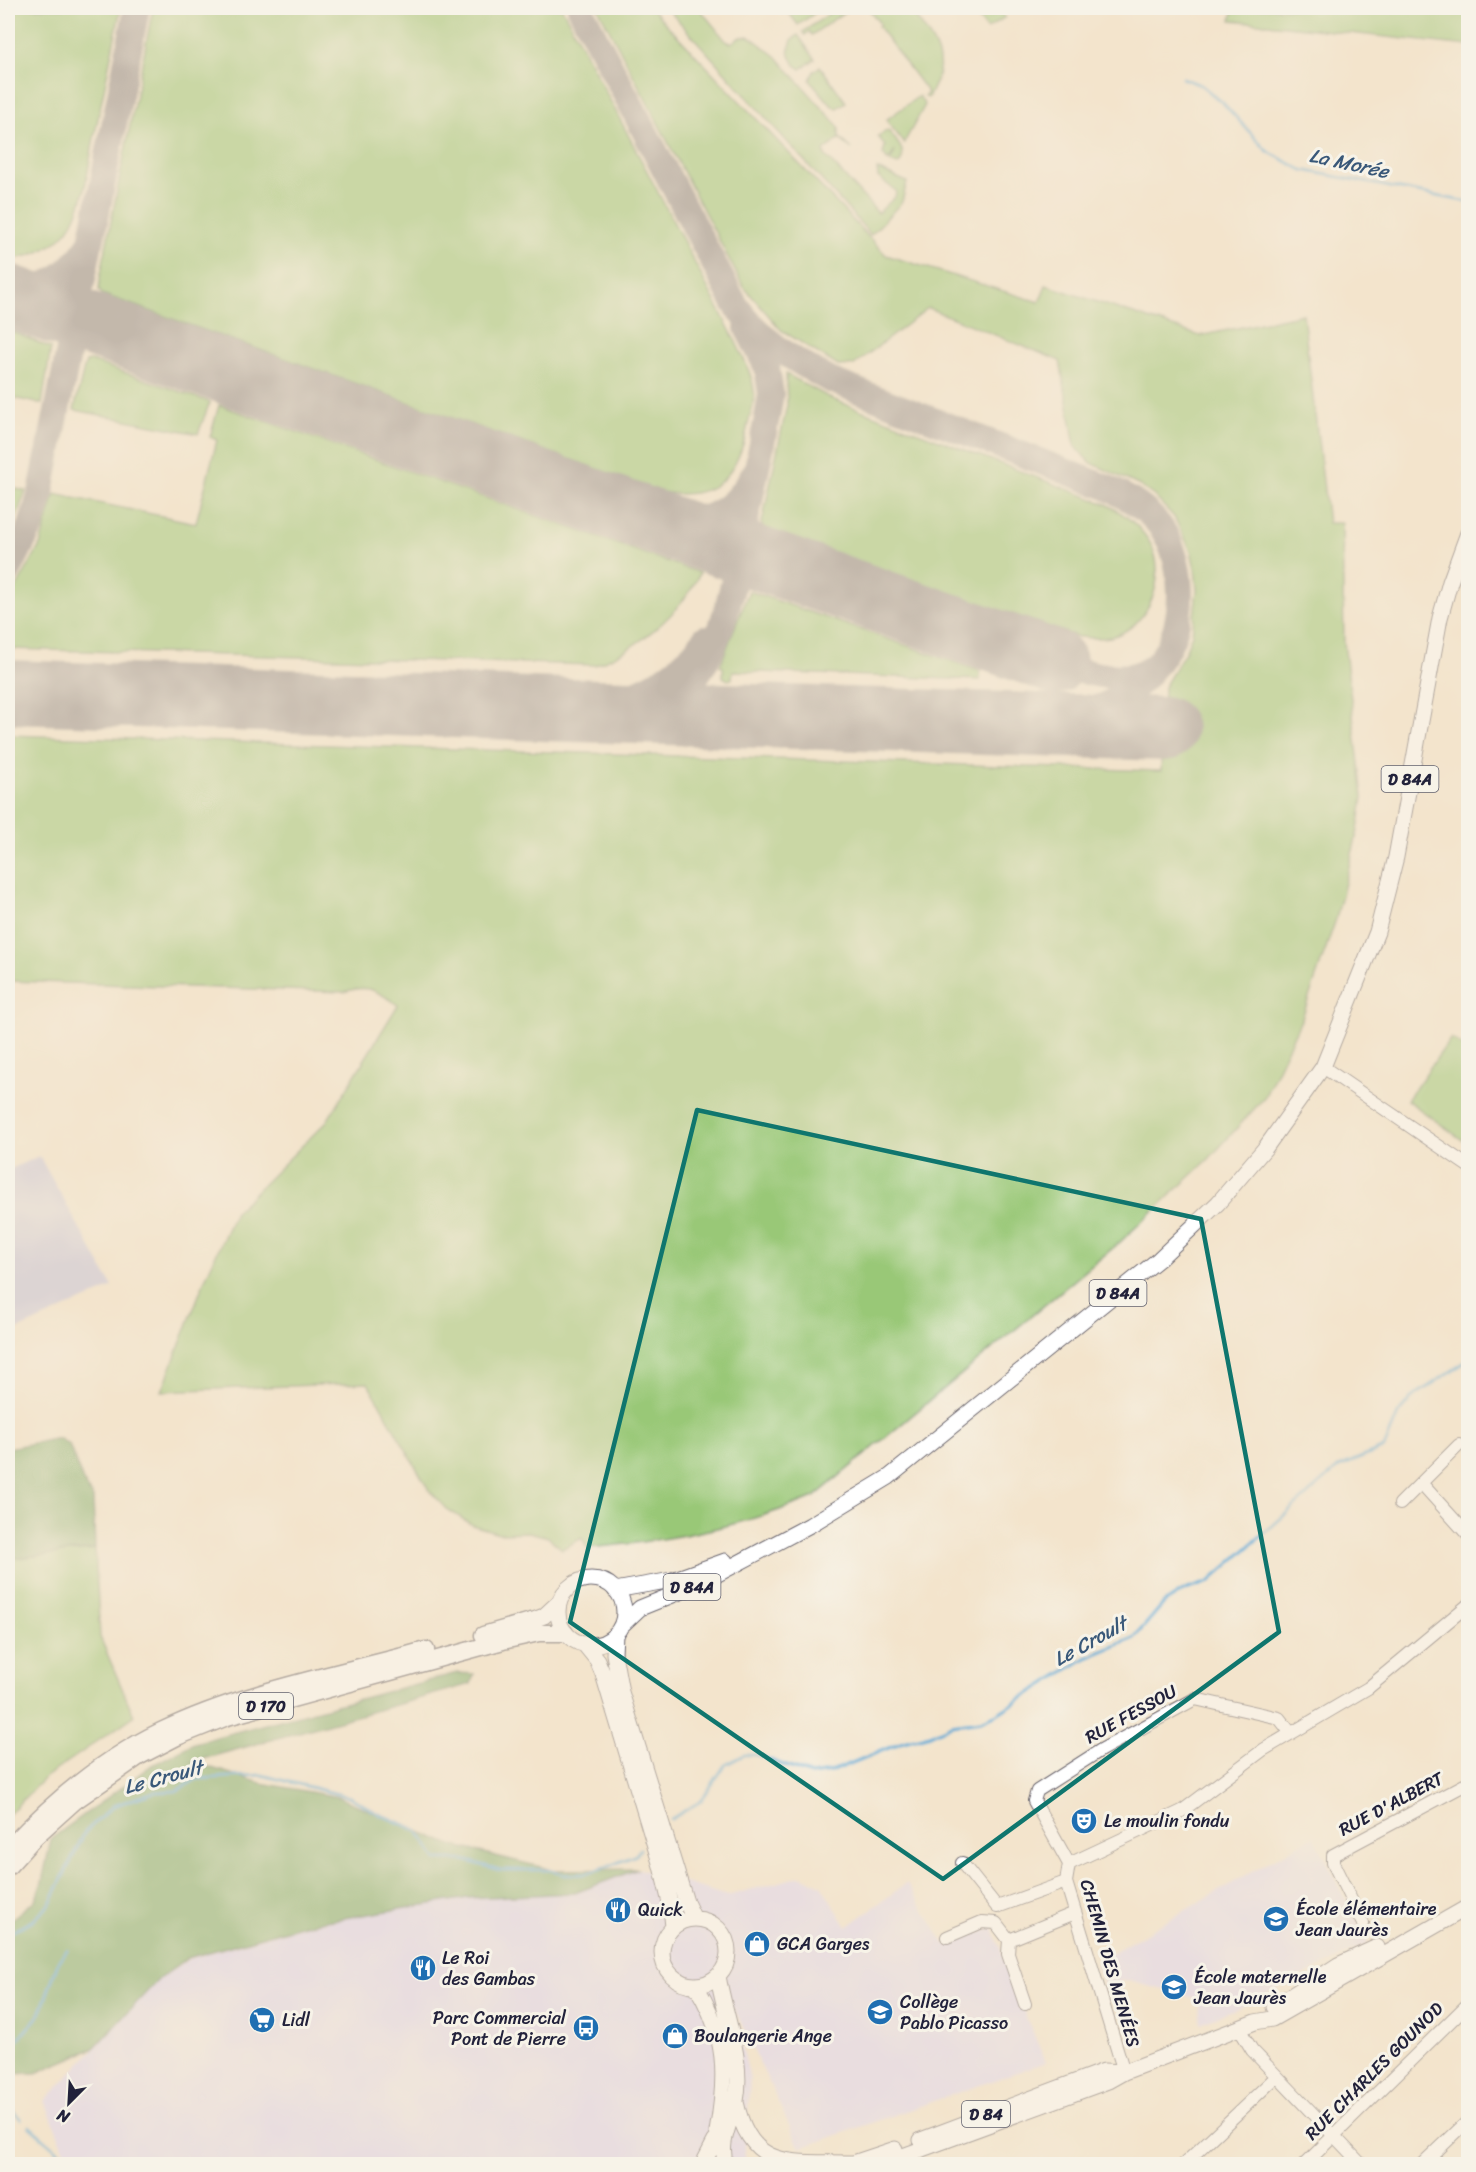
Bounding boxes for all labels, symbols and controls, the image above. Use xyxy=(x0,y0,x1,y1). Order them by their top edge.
water label: La Morée xyxy=(1306,138,1394,189)
road number: D 84A xyxy=(1382,766,1438,792)
road number: D 84A xyxy=(1090,1280,1146,1306)
road number: D 84A xyxy=(664,1574,720,1600)
water label: Le Croult xyxy=(1047,1605,1136,1676)
street label: RUE FESSOU xyxy=(1079,1675,1183,1753)
road number: D 170 xyxy=(239,1693,293,1719)
water label: Le Croult xyxy=(120,1749,209,1805)
street label: RUE D'ALBERT xyxy=(1333,1762,1450,1845)
place label: Le moulin fondu xyxy=(1104,1805,1230,1837)
theatre icon: Le moulin fondu xyxy=(1069,1806,1099,1836)
street label: CHEMIN DES MENÉES xyxy=(1071,1875,1149,2051)
place label: École élémentaire Jean Jaurès xyxy=(1295,1893,1437,1946)
place label: Quick xyxy=(638,1894,683,1926)
restaurant icon: Quick xyxy=(603,1895,633,1925)
school or university icon: École élémentaire Jean Jaurès xyxy=(1261,1904,1291,1934)
place label: GCA Garges xyxy=(777,1928,870,1960)
shop icon: GCA Garges xyxy=(742,1929,772,1959)
place label: Le Roi des Gambas xyxy=(442,1942,536,1995)
restaurant icon: Le Roi des Gambas xyxy=(408,1953,438,1983)
place label: École maternelle Jean Jaurès xyxy=(1193,1961,1327,2014)
school or university icon: École maternelle Jean Jaurès xyxy=(1159,1972,1189,2002)
place label: Collège Pablo Picasso xyxy=(900,1986,1008,2039)
street label: RUE CHARLES GOUNOD xyxy=(1297,1994,1451,2148)
school or university icon: Collège Pablo Picasso xyxy=(865,1997,895,2027)
place label: Parc Commercial Pont de Pierre xyxy=(433,2002,567,2055)
place label: Lidl xyxy=(282,2004,311,2036)
supermarket icon: Lidl xyxy=(247,2005,277,2035)
bus stop icon: Parc Commercial Pont de Pierre xyxy=(571,2013,601,2043)
place label: Boulangerie Ange xyxy=(694,2020,832,2052)
shop icon: Boulangerie Ange xyxy=(660,2021,690,2051)
north arrow xyxy=(39,2073,99,2133)
text: N xyxy=(51,2100,75,2132)
road number: D 84 xyxy=(962,2101,1010,2127)

